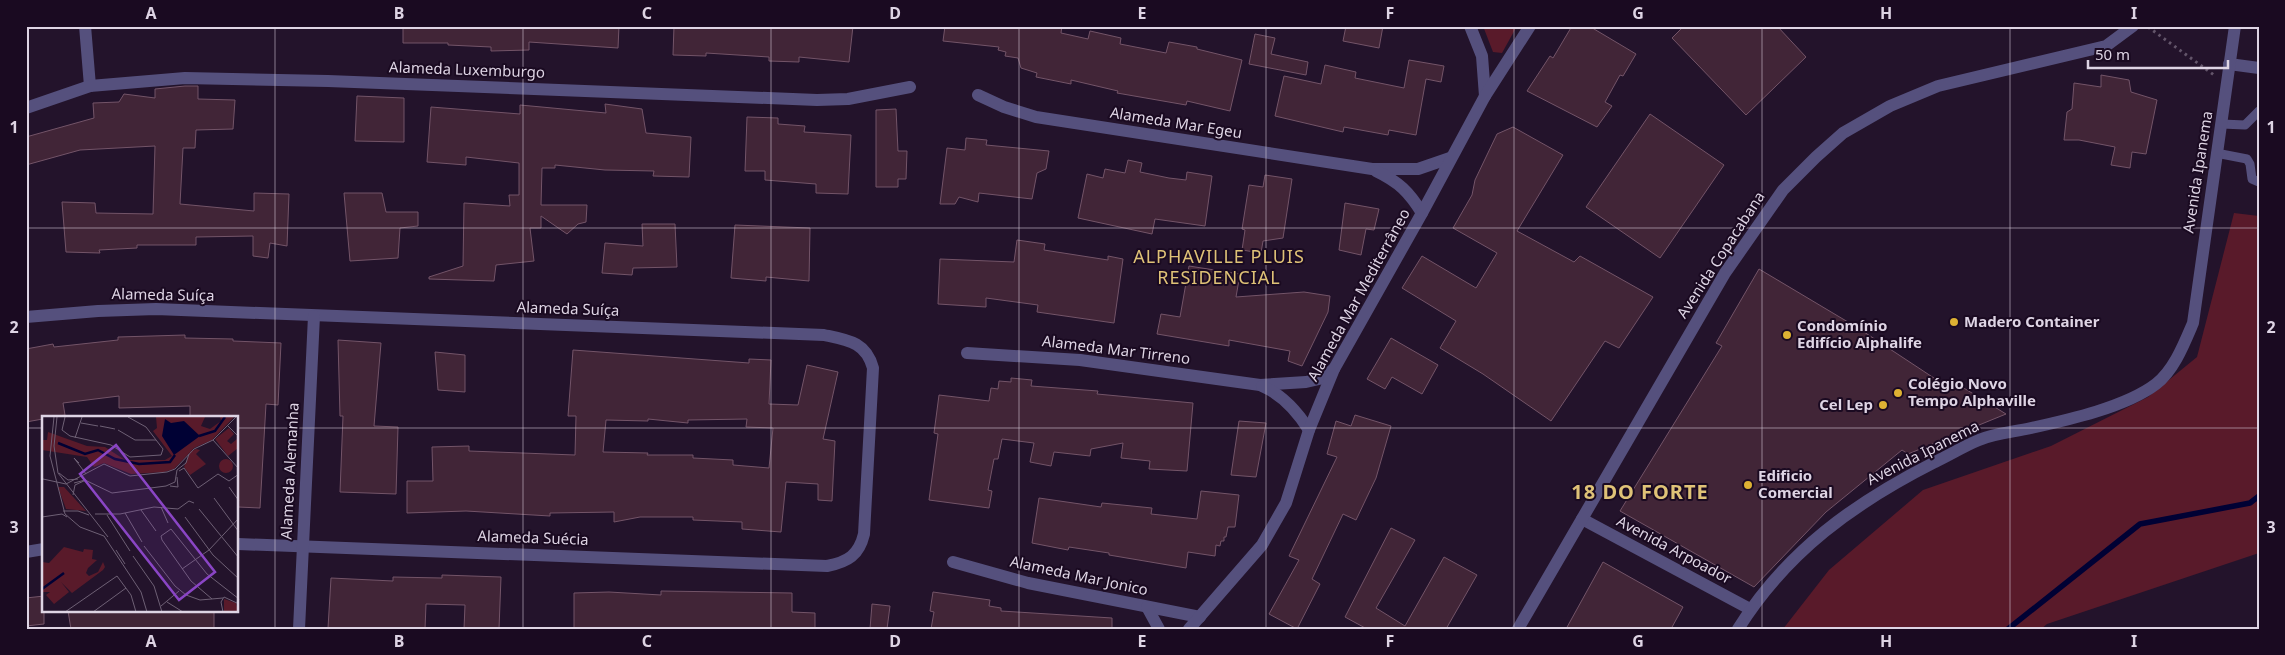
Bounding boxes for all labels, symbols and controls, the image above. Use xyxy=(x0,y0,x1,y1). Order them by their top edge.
text: A xyxy=(145,2,157,24)
text: B xyxy=(394,2,404,24)
text: C xyxy=(642,2,652,24)
text: D xyxy=(889,2,901,24)
text: E xyxy=(1138,2,1147,24)
text: F xyxy=(1386,2,1394,24)
text: G xyxy=(1632,2,1644,24)
text: H xyxy=(1880,2,1892,24)
text: I xyxy=(2131,2,2137,24)
scale bar xyxy=(2088,38,2228,70)
text: 50 m xyxy=(2095,44,2130,64)
street label: Alameda Luxemburgo xyxy=(389,56,545,82)
street label: Alameda Mar Egeu xyxy=(1109,102,1244,142)
street label: Avenida Ipanema xyxy=(2177,109,2217,234)
text: 1 xyxy=(9,116,19,138)
text: 1 xyxy=(2266,116,2276,138)
street label: Avenida Copacabana xyxy=(1672,187,1769,322)
street label: Alameda Mar Mediterrâneo xyxy=(1302,205,1414,384)
district label: ALPHAVILLE PLUIS RESIDENCIAL xyxy=(1133,244,1305,289)
street label: Alameda Suíça xyxy=(111,283,215,305)
street label: Alameda Suíça xyxy=(516,296,620,320)
place label: Madero Container xyxy=(1964,311,2100,331)
place label: Condomínio Edifício Alphalife xyxy=(1797,315,1922,352)
text: 2 xyxy=(9,316,19,338)
marker: Madero Container xyxy=(1948,316,1960,328)
text: 2 xyxy=(2266,316,2276,338)
marker: Condomínio Edifício Alphalife xyxy=(1781,329,1793,341)
street label: Alameda Mar Tirreno xyxy=(1041,330,1191,368)
place label: Colégio Novo Tempo Alphaville xyxy=(1908,373,2036,410)
marker: Colégio Novo Tempo Alphaville xyxy=(1892,387,1904,399)
place label: Cel Lep xyxy=(1819,394,1873,414)
marker: Cel Lep xyxy=(1877,399,1889,411)
street label: Alameda Alemanha xyxy=(275,402,303,540)
street label: Avenida Ipanema xyxy=(1863,415,1982,489)
inset map xyxy=(42,416,239,612)
place label: Edificio Comercial xyxy=(1758,465,1833,502)
district label: 18 DO FORTE xyxy=(1571,478,1709,505)
marker: Edificio Comercial xyxy=(1742,479,1754,491)
street label: Avenida Arpoador xyxy=(1614,510,1735,588)
text: 3 xyxy=(9,516,19,538)
text: 3 xyxy=(2266,516,2276,538)
street label: Alameda Suécia xyxy=(477,525,589,549)
street label: Alameda Mar Jonico xyxy=(1008,551,1150,599)
text: A xyxy=(145,630,157,652)
text: B xyxy=(394,630,404,652)
text: C xyxy=(642,630,652,652)
text: D xyxy=(889,630,901,652)
text: E xyxy=(1138,630,1147,652)
text: F xyxy=(1386,630,1394,652)
text: G xyxy=(1632,630,1644,652)
text: H xyxy=(1880,630,1892,652)
text: I xyxy=(2131,630,2137,652)

